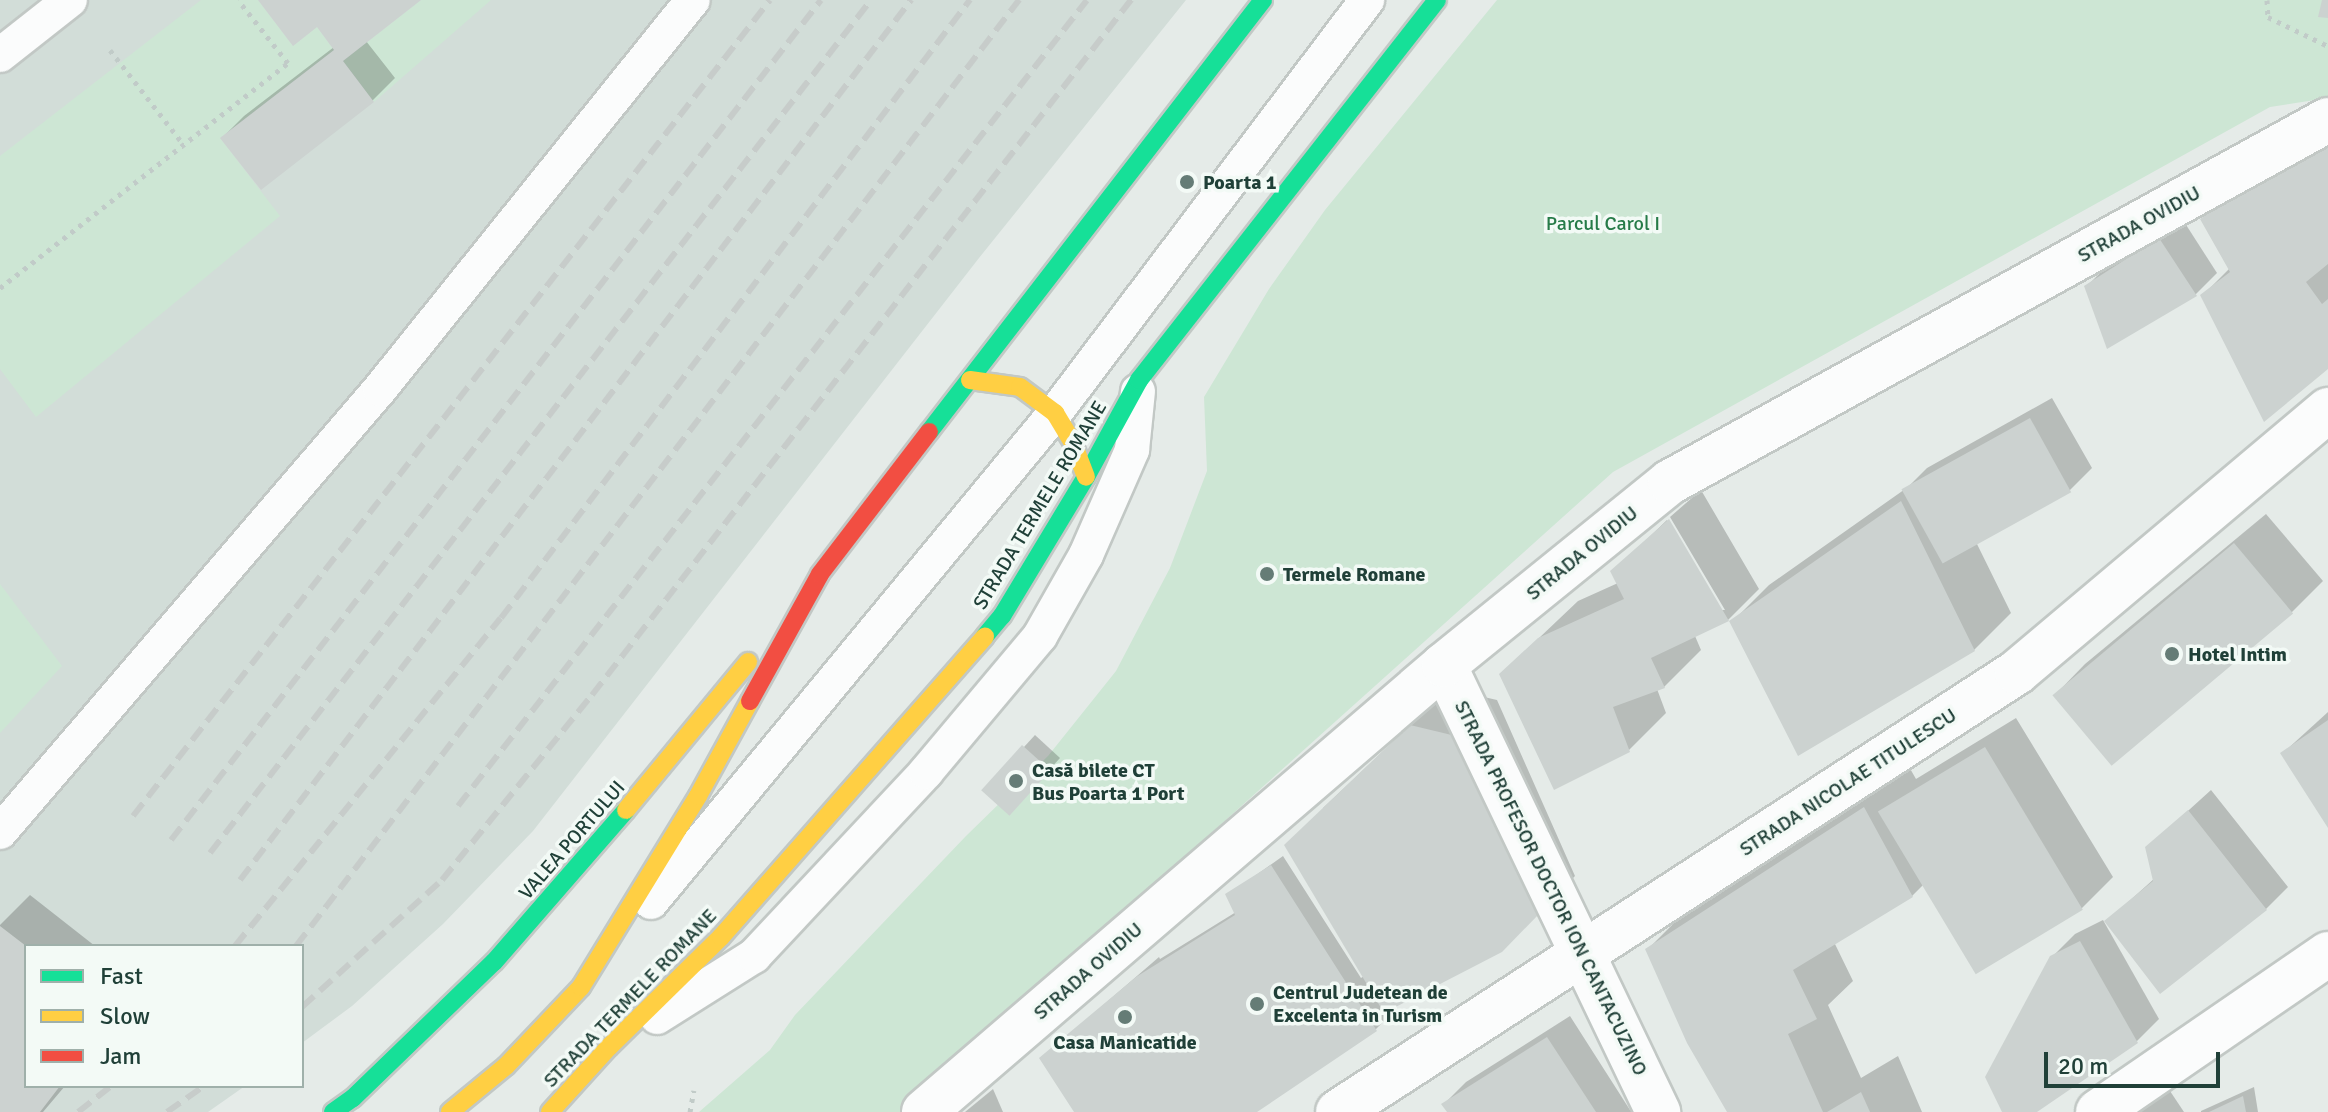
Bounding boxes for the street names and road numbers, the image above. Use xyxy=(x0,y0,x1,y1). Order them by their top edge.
street label: STRADA OVIDIU xyxy=(2074,180,2204,268)
street label: STRADA TERMELE ROMANE xyxy=(968,396,1112,614)
street label: STRADA OVIDIU xyxy=(1521,501,1643,605)
street label: STRADA PROFESOR DOCTOR ION CANTACUZINO xyxy=(1449,697,1653,1079)
street label: STRADA NICOLAE TITULESCU xyxy=(1735,703,1961,861)
street label: VALEA PORTULUI xyxy=(514,776,630,904)
street label: STRADA TERMELE ROMANE xyxy=(538,904,722,1092)
street label: STRADA OVIDIU xyxy=(1029,917,1147,1025)

